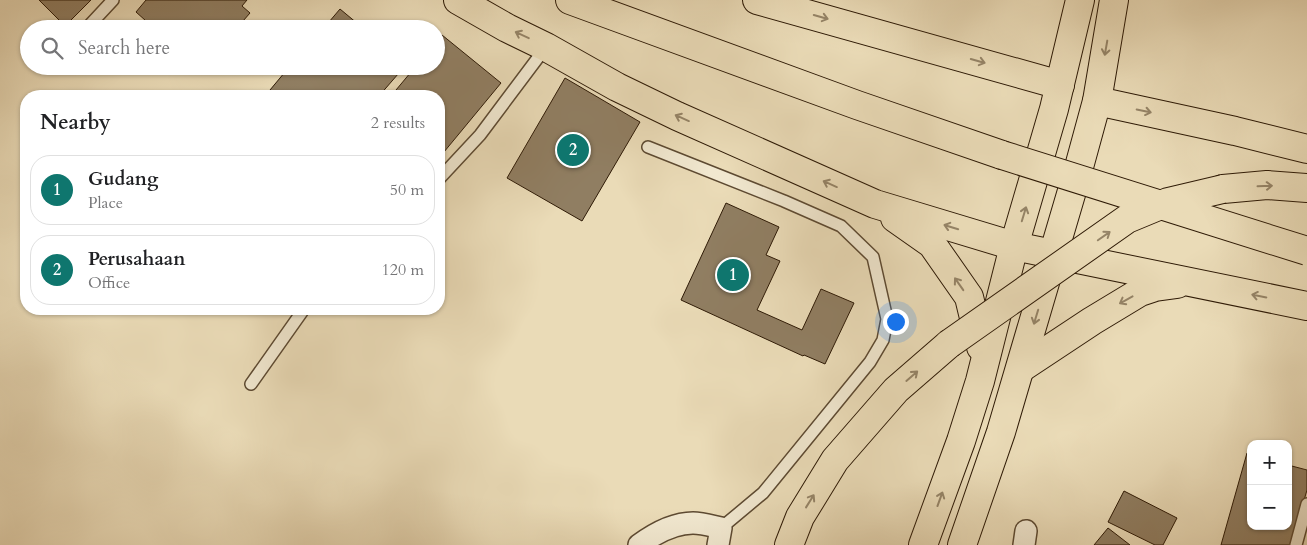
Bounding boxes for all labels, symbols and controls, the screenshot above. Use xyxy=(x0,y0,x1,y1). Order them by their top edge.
one-way arrow xyxy=(813,13,829,23)
search box xyxy=(20,20,445,75)
one-way arrow xyxy=(515,30,530,40)
icon: search xyxy=(38,34,66,62)
text: Search here xyxy=(78,35,170,61)
one-way arrow xyxy=(1100,40,1110,56)
one-way arrow xyxy=(969,57,985,67)
one-way arrow xyxy=(1136,107,1152,116)
text: Nearby xyxy=(40,108,111,137)
text: 2 results xyxy=(371,112,425,134)
one-way arrow xyxy=(675,113,690,122)
pin: 2 xyxy=(557,131,589,169)
text: Gudang xyxy=(88,166,158,192)
text: 1 xyxy=(53,179,61,201)
text: 50 m xyxy=(390,179,424,201)
one-way arrow xyxy=(823,179,838,189)
one-way arrow xyxy=(1257,181,1273,190)
text: Place xyxy=(88,192,123,214)
one-way arrow xyxy=(1020,207,1029,223)
one-way arrow xyxy=(943,221,959,231)
one-way arrow xyxy=(1096,231,1110,241)
text: Perusahaan xyxy=(88,246,186,272)
pin: 1 xyxy=(717,256,749,294)
text: 2 xyxy=(53,259,61,281)
text: 120 m xyxy=(382,259,424,281)
text: Office xyxy=(88,272,130,294)
one-way arrow xyxy=(954,277,964,291)
one-way arrow xyxy=(1252,291,1268,301)
one-way arrow xyxy=(1119,296,1133,306)
your location xyxy=(883,309,909,335)
one-way arrow xyxy=(1031,309,1041,325)
one-way arrow xyxy=(905,371,918,382)
map controls xyxy=(1247,440,1292,530)
button: + xyxy=(1247,440,1292,485)
button: − xyxy=(1247,485,1292,530)
one-way arrow xyxy=(936,492,945,507)
one-way arrow xyxy=(805,495,815,509)

